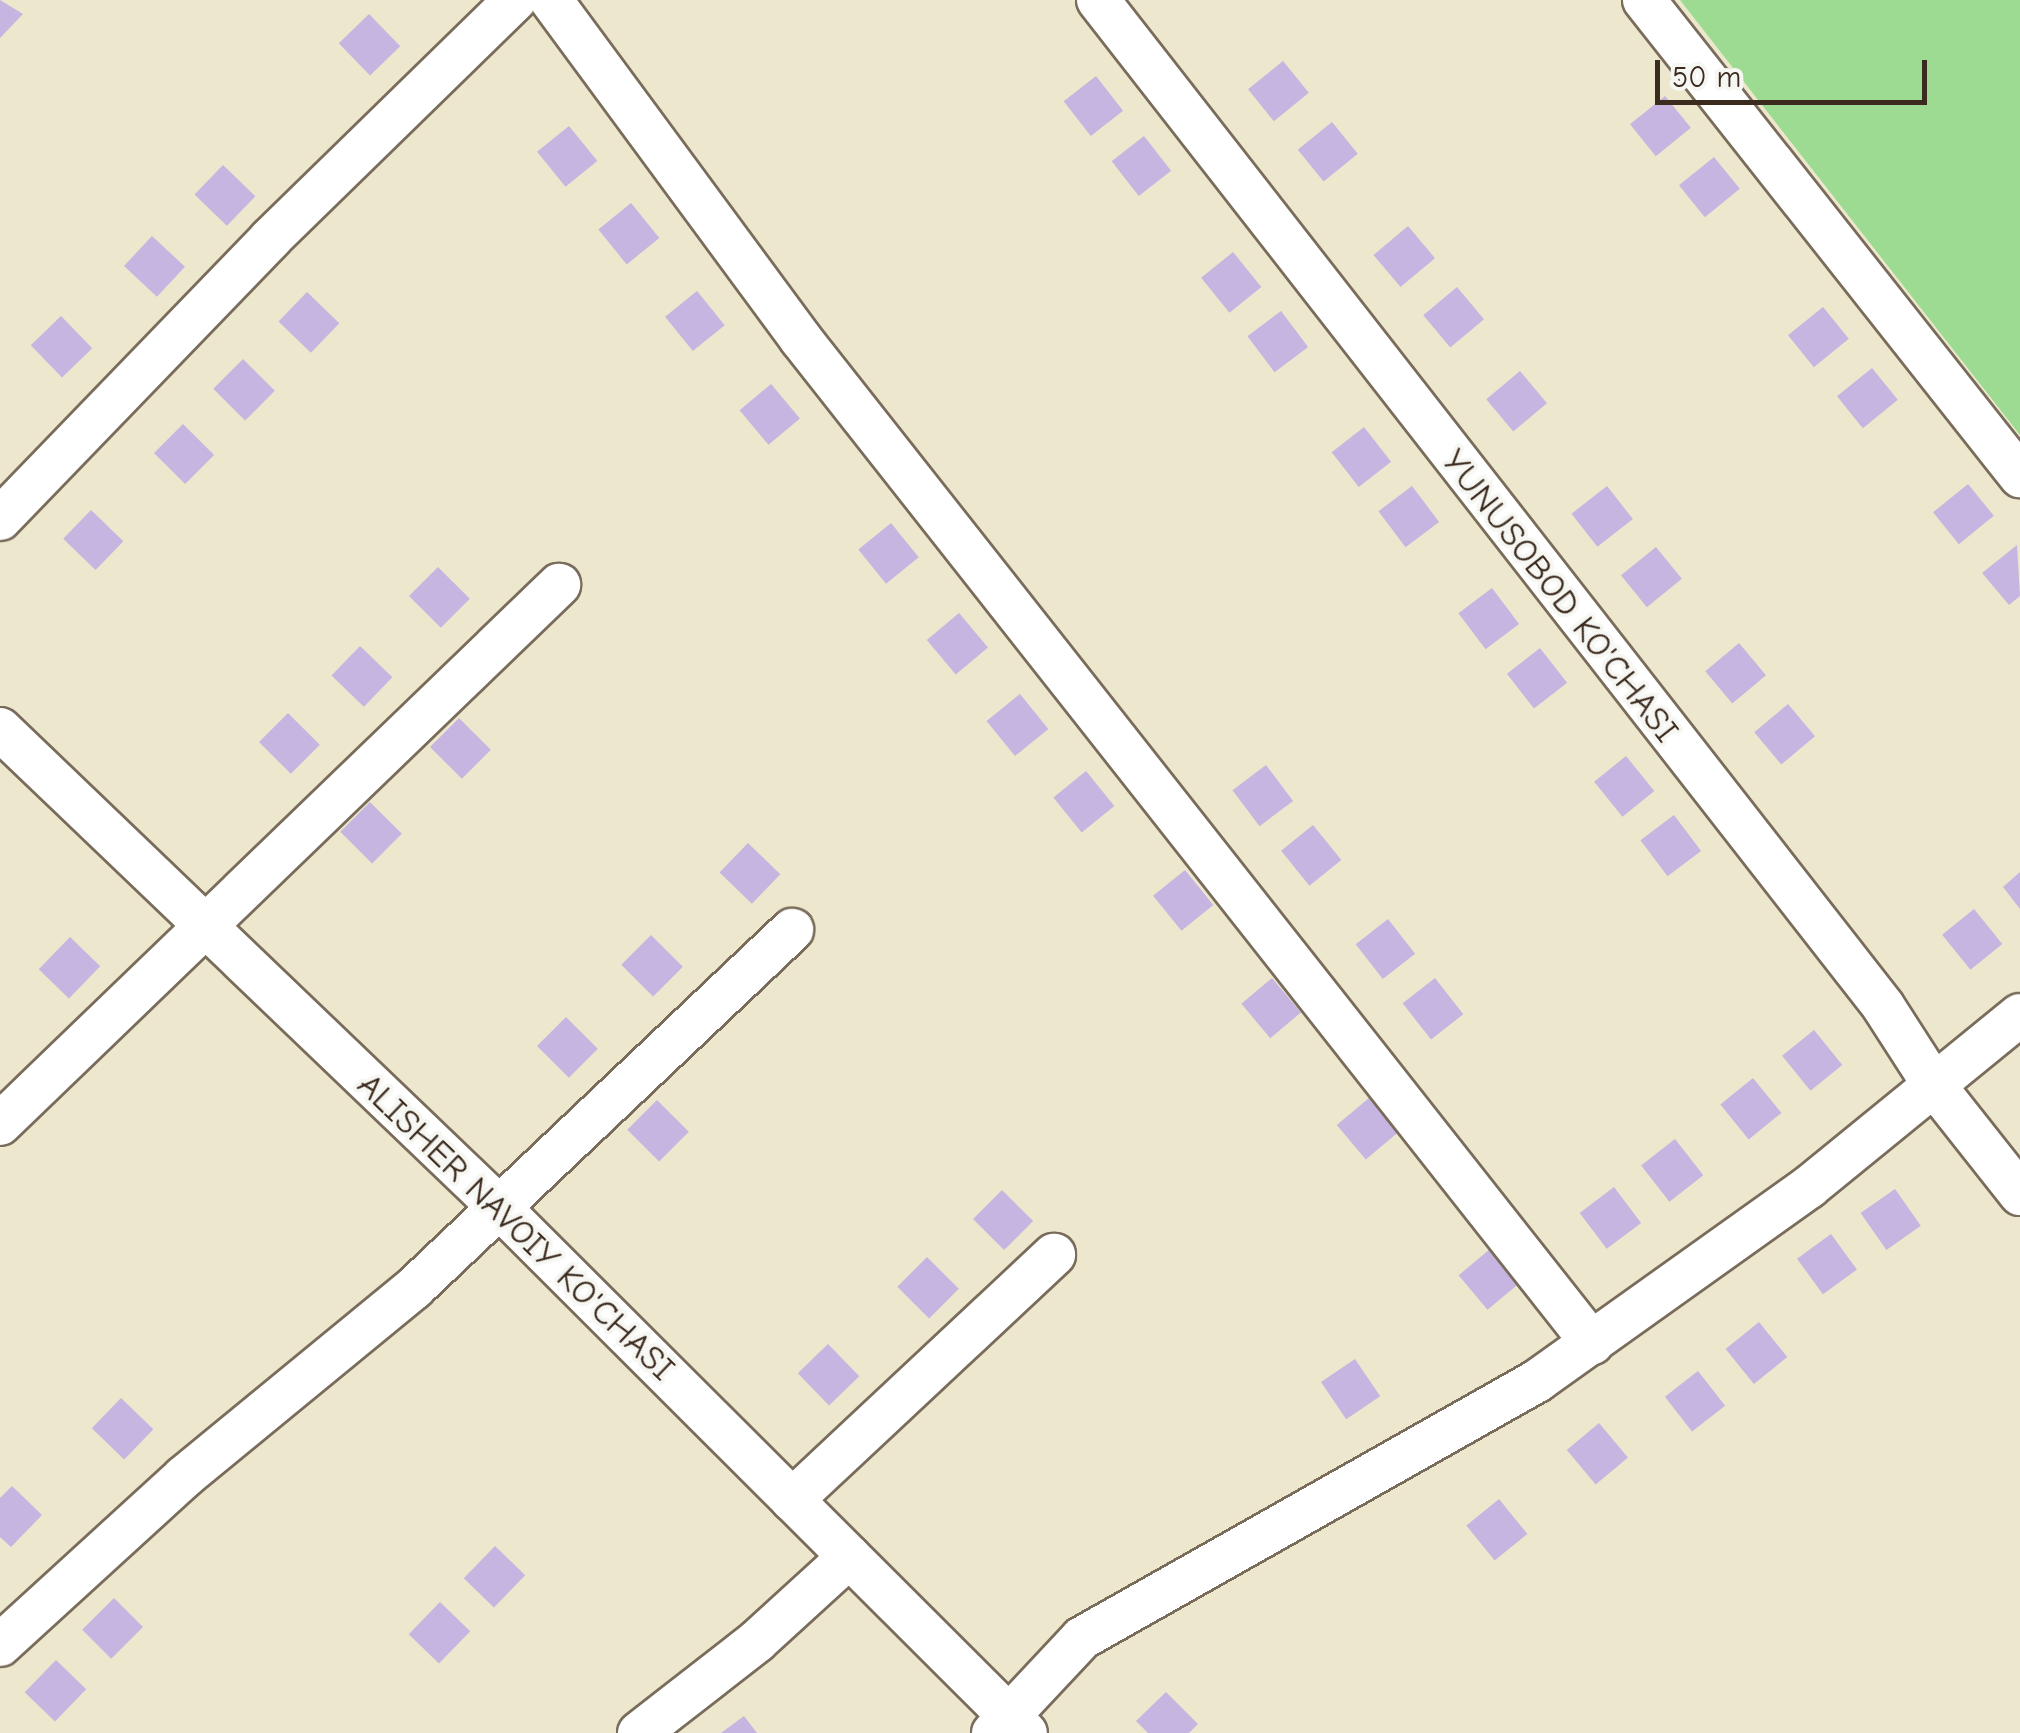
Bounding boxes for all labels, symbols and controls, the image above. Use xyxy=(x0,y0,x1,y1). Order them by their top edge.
scale bar xyxy=(1660,40,1932,102)
text: 50 m xyxy=(1672,60,1741,95)
street label: YUNUSOBOD KO'CHASI xyxy=(1433,441,1687,751)
street label: ALISHER NAVOIY KO'CHASI xyxy=(349,1064,683,1390)

